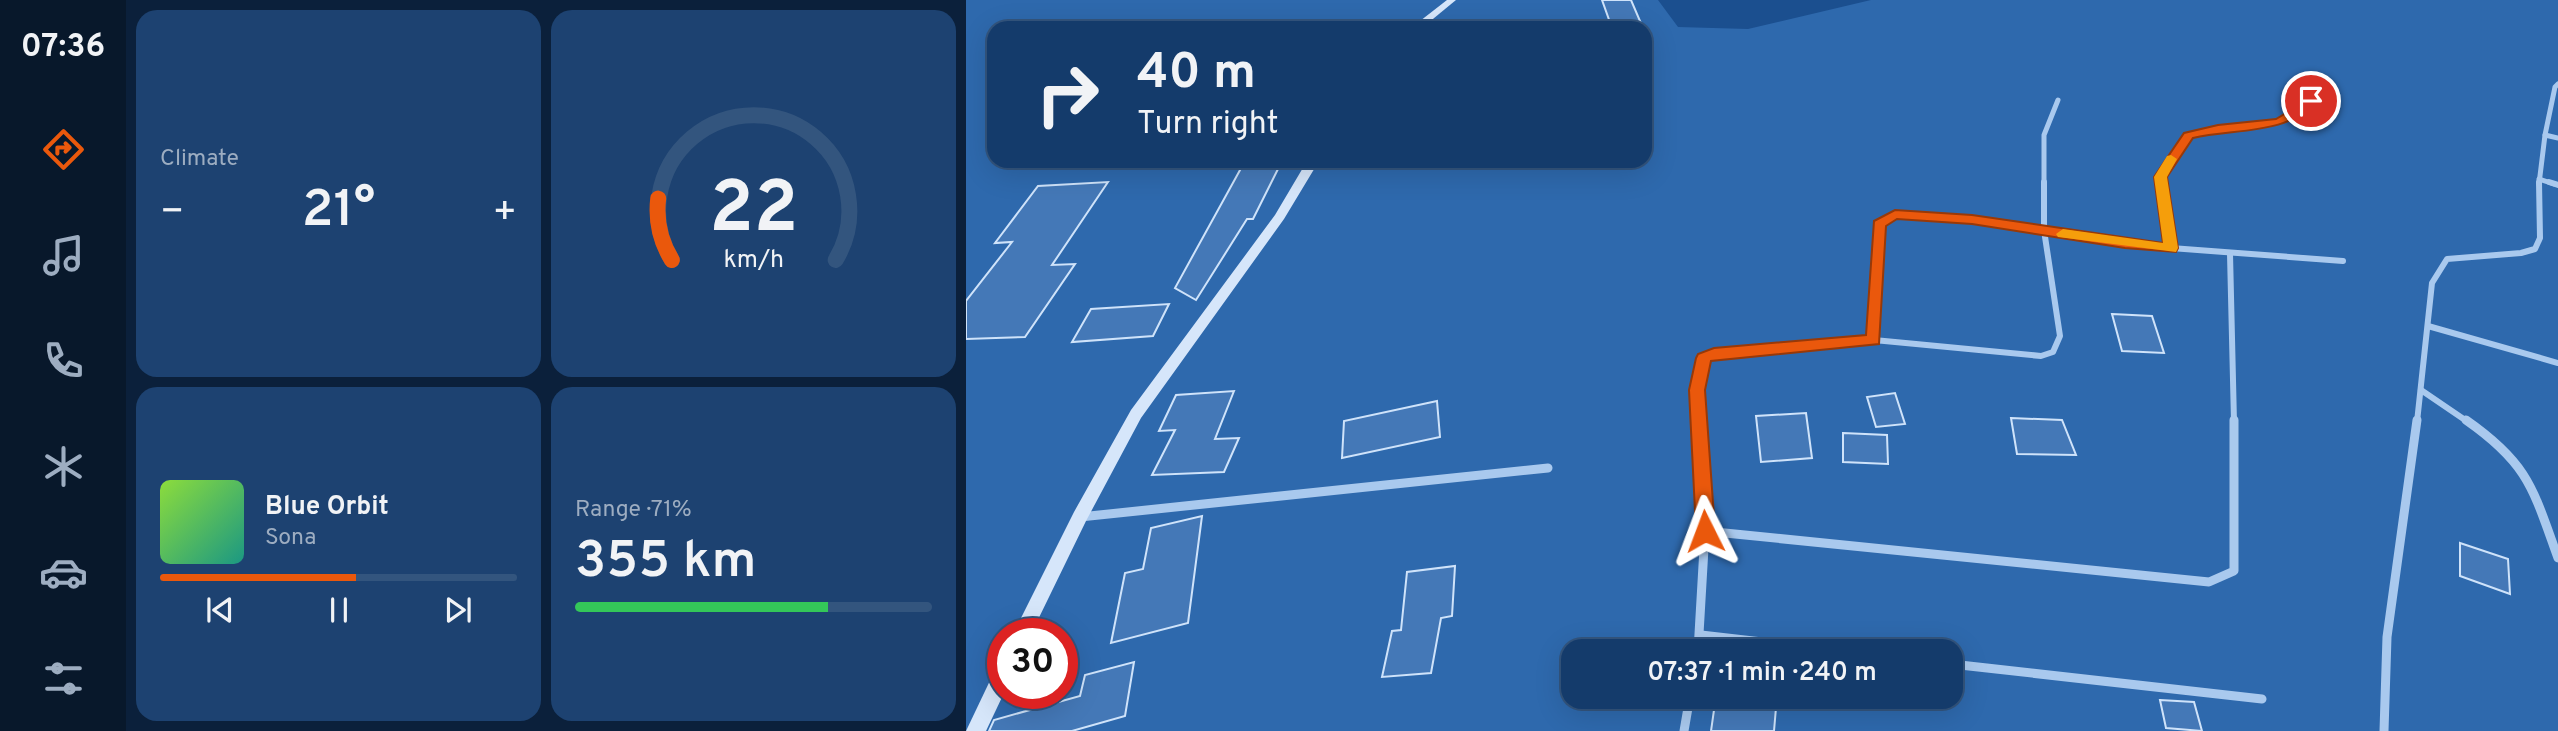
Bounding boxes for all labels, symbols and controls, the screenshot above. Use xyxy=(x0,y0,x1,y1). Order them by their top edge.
text: 07:36 xyxy=(21,28,105,68)
text: 40 m xyxy=(1137,44,1256,106)
icon: right xyxy=(1022,49,1113,140)
pin xyxy=(2281,71,2341,131)
icon: arrive xyxy=(2292,82,2330,120)
text: Turn right xyxy=(1137,105,1279,145)
icon: directions xyxy=(39,125,88,174)
text: Climate xyxy=(160,145,239,174)
text: 22 xyxy=(709,166,798,258)
text: 21° xyxy=(302,179,375,245)
text: − xyxy=(160,189,185,238)
text: + xyxy=(492,189,517,238)
icon: music xyxy=(39,231,88,280)
text: km/h xyxy=(723,244,784,276)
icon: phone xyxy=(39,336,88,385)
icon: climate xyxy=(39,442,88,491)
text: Blue Orbit xyxy=(265,491,389,524)
position arrow xyxy=(1668,494,1742,568)
text: Range · 71% xyxy=(575,496,692,525)
text: Sona xyxy=(265,524,316,553)
text: 355 km xyxy=(575,530,757,596)
icon: car xyxy=(39,548,88,597)
icon: previous xyxy=(201,591,239,629)
icon: pause xyxy=(320,591,358,629)
icon: next xyxy=(439,591,477,629)
speed limit sign: 30 xyxy=(987,618,1078,709)
icon: filters xyxy=(39,654,88,703)
text: 07:37 · 1 min · 240 m xyxy=(1647,657,1877,690)

